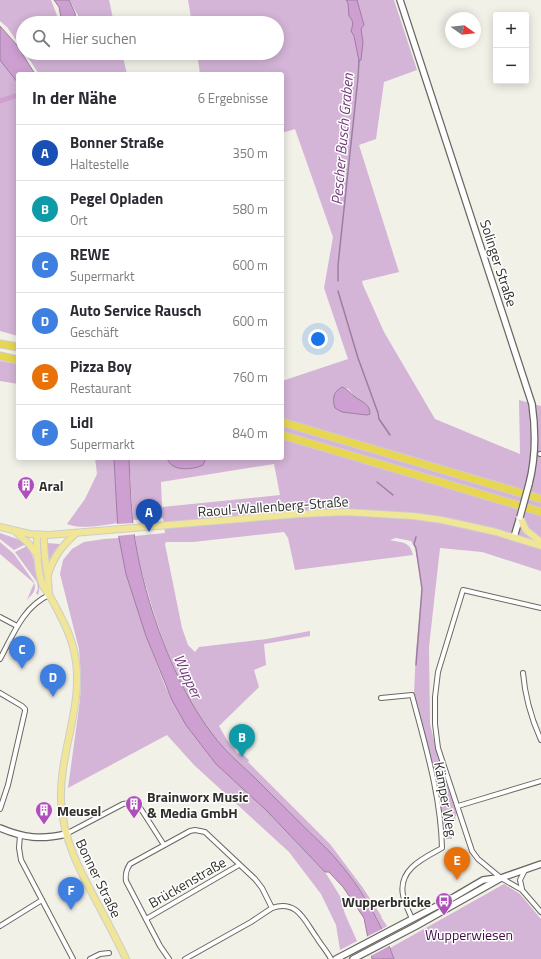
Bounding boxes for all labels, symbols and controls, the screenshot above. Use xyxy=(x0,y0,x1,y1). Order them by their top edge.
north arrow xyxy=(445,12,481,48)
map controls xyxy=(493,12,529,84)
button: + xyxy=(493,12,529,48)
search box xyxy=(16,16,284,60)
icon: search xyxy=(30,27,52,49)
text: Hier suchen xyxy=(62,27,137,50)
button: − xyxy=(493,48,529,84)
water label: Pescher Busch Graben xyxy=(325,72,359,206)
text: In der Nähe xyxy=(32,85,117,111)
text: 6 Ergebnisse xyxy=(198,88,268,108)
text: Bonner Straße xyxy=(70,131,164,154)
text: A xyxy=(41,143,49,163)
text: 350 m xyxy=(232,143,268,163)
text: Haltestelle xyxy=(70,154,129,174)
text: Pegel Opladen xyxy=(70,187,163,210)
text: B xyxy=(41,199,49,219)
text: 580 m xyxy=(232,199,268,219)
text: Ort xyxy=(70,210,88,230)
street label: Solinger Straße xyxy=(475,217,523,309)
text: REWE xyxy=(70,243,110,266)
text: C xyxy=(41,255,49,275)
text: 600 m xyxy=(232,255,268,275)
text: Supermarkt xyxy=(70,266,135,286)
text: Auto Service Rausch xyxy=(70,299,202,322)
text: D xyxy=(41,311,49,331)
text: 600 m xyxy=(232,311,268,331)
text: Geschäft xyxy=(70,322,119,342)
your location xyxy=(308,329,328,349)
text: Pizza Boy xyxy=(70,355,132,378)
text: E xyxy=(41,367,49,387)
text: 760 m xyxy=(232,367,268,387)
text: Restaurant xyxy=(70,378,131,398)
text: Lidl xyxy=(70,411,93,434)
text: F xyxy=(42,423,48,443)
text: 840 m xyxy=(232,423,268,443)
text: Supermarkt xyxy=(70,434,135,454)
building icon: Aral xyxy=(16,475,36,500)
place label: Aral xyxy=(39,475,64,496)
street label: Raoul-Wallenberg-Straße xyxy=(197,490,349,522)
pin: A xyxy=(136,499,162,532)
pin: C xyxy=(9,636,35,669)
water label: Wupper xyxy=(168,650,209,704)
pin: D xyxy=(40,664,66,697)
pin: B xyxy=(229,724,255,757)
street label: Kämper Weg xyxy=(429,760,463,838)
place label: Brainworx Music & Media GmbH xyxy=(147,786,249,823)
building icon: Brainworx Music & Media GmbH xyxy=(124,794,144,819)
building icon: Meusel xyxy=(34,800,54,825)
place label: Meusel xyxy=(57,800,101,821)
street label: Bonner Straße xyxy=(71,835,127,921)
pin: E xyxy=(444,847,470,880)
street label: Brückenstraße xyxy=(144,851,230,913)
pin: F xyxy=(58,877,84,910)
place label: Wupperbrücke xyxy=(342,891,431,912)
bus stop icon: Wupperbrücke xyxy=(434,891,454,916)
park label: Wupperwiesen xyxy=(425,924,513,945)

